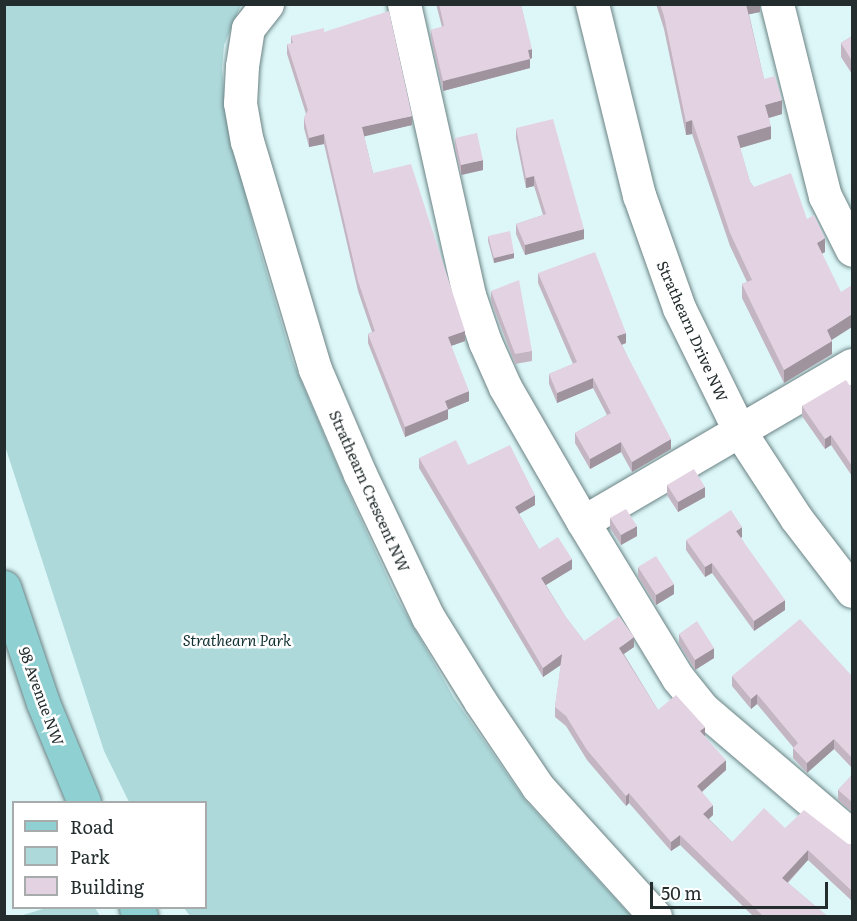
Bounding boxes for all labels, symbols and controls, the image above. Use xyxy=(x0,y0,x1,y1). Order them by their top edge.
street label: Strathearn Drive NW xyxy=(654,258,732,404)
street label: Strathearn Crescent NW xyxy=(326,407,414,575)
park label: Strathearn Park xyxy=(183,631,291,649)
street label: 98 Avenue NW xyxy=(16,644,68,748)
legend xyxy=(12,801,207,909)
text: Road xyxy=(70,813,114,840)
text: Park xyxy=(70,843,109,870)
scale bar xyxy=(653,870,832,908)
text: Building xyxy=(70,873,144,900)
text: 50 m xyxy=(661,879,702,906)

